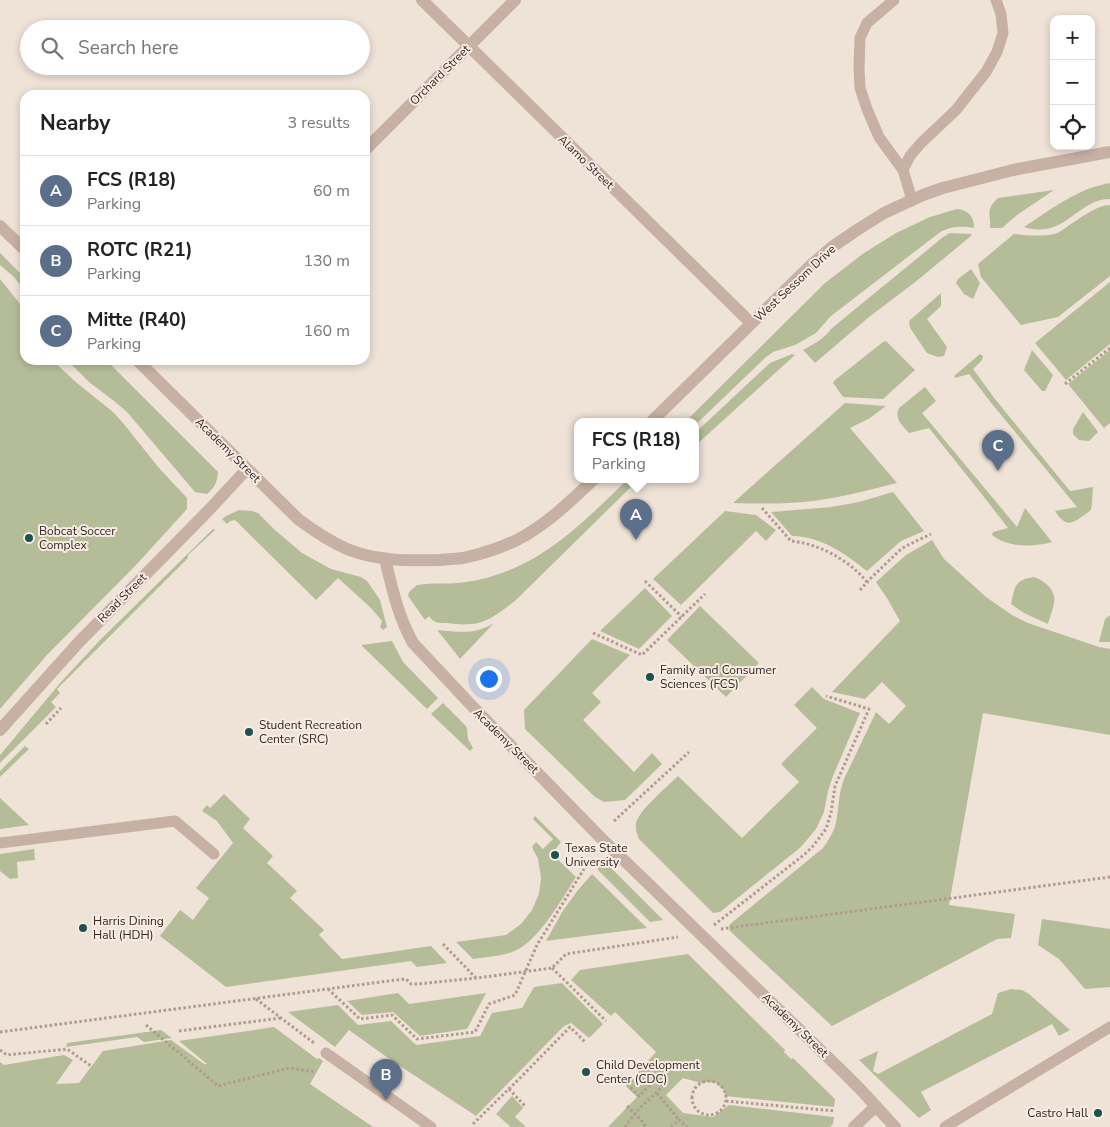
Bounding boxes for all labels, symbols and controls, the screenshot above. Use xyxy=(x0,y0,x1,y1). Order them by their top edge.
map controls xyxy=(1050,15,1095,150)
button: + xyxy=(1050,15,1095,60)
search box xyxy=(20,20,370,75)
icon: search xyxy=(38,34,66,62)
text: Search here xyxy=(78,35,179,61)
street label: Orchard Street xyxy=(406,41,474,109)
button: − xyxy=(1050,60,1095,105)
button: locate xyxy=(1050,105,1095,150)
text: Nearby xyxy=(40,109,110,137)
text: 3 results xyxy=(288,112,350,134)
street label: Alamo Street xyxy=(555,131,618,193)
text: FCS (R18) xyxy=(87,167,177,193)
text: A xyxy=(50,180,62,202)
text: 60 m xyxy=(313,180,350,202)
text: Parking xyxy=(87,193,141,215)
text: ROTC (R21) xyxy=(87,237,193,263)
street label: West Sessom Drive xyxy=(751,241,839,325)
text: B xyxy=(50,250,62,272)
text: 130 m xyxy=(303,250,350,272)
text: Parking xyxy=(87,263,141,285)
text: Mitte (R40) xyxy=(87,307,187,333)
text: C xyxy=(51,320,61,342)
text: 160 m xyxy=(303,320,350,342)
text: Parking xyxy=(87,333,141,355)
street label: Academy Street xyxy=(192,414,265,487)
popup xyxy=(574,418,699,483)
text: FCS (R18) xyxy=(592,427,681,453)
pin: C xyxy=(982,430,1014,471)
text: Parking xyxy=(592,453,646,475)
pin: A xyxy=(620,499,652,540)
place label: Bobcat Soccer Complex xyxy=(39,523,116,553)
marker: Bobcat Soccer Complex xyxy=(23,532,35,544)
street label: Read Street xyxy=(94,569,151,626)
place label: Family and Consumer Sciences (FCS) xyxy=(660,662,777,692)
your location xyxy=(476,666,502,692)
marker: Family and Consumer Sciences (FCS) xyxy=(644,671,656,683)
street label: Academy Street xyxy=(470,705,543,778)
place label: Student Recreation Center (SRC) xyxy=(259,717,362,747)
marker: Student Recreation Center (SRC) xyxy=(243,726,255,738)
place label: Texas State University xyxy=(565,840,628,870)
marker: Texas State University xyxy=(549,849,561,861)
place label: Harris Dining Hall (HDH) xyxy=(93,913,164,943)
marker: Harris Dining Hall (HDH) xyxy=(77,922,89,934)
street label: Academy Street xyxy=(758,989,832,1061)
place label: Child Development Center (CDC) xyxy=(596,1057,701,1087)
pin: B xyxy=(370,1059,402,1100)
marker: Child Development Center (CDC) xyxy=(580,1066,592,1078)
place label: Castro Hall xyxy=(1027,1105,1088,1121)
marker: Castro Hall xyxy=(1092,1107,1104,1119)

